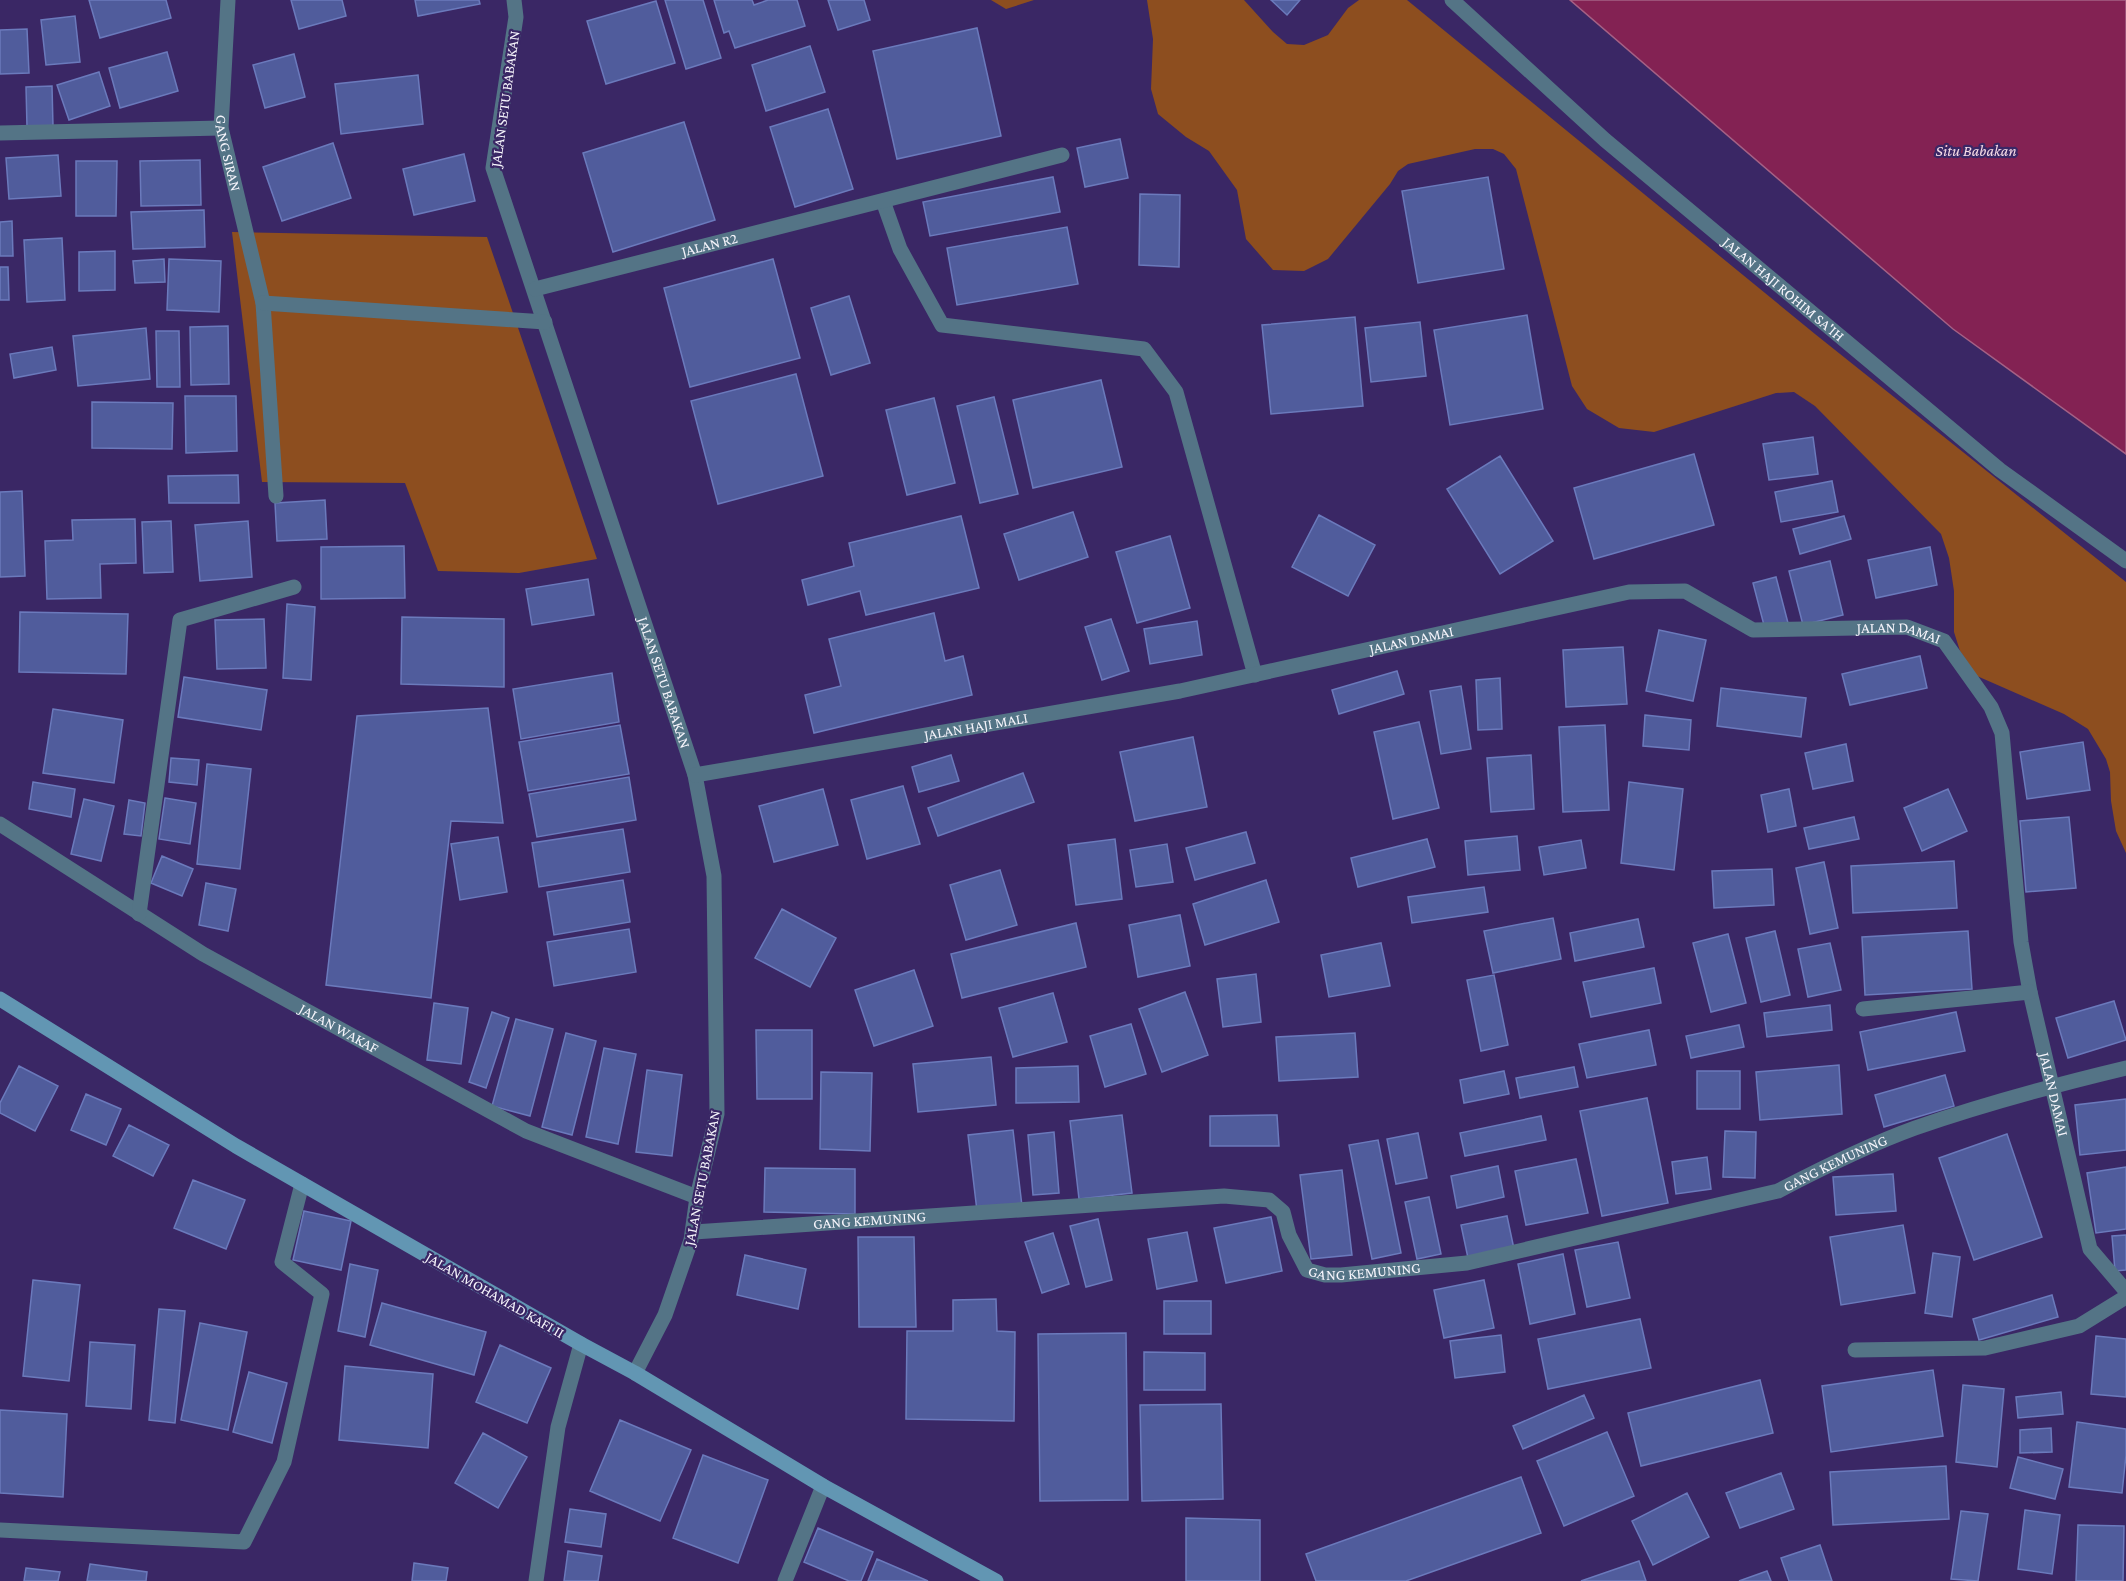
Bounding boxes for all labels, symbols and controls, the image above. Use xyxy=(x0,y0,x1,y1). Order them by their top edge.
street label: JALAN SETU BABAKAN xyxy=(487,30,524,170)
street label: GANG SIRAN xyxy=(212,114,244,193)
water label: Situ Babakan xyxy=(1936,142,2016,159)
street label: JALAN R2 xyxy=(678,230,739,261)
street label: JALAN HAJI ROHIM SA'IH xyxy=(1717,233,1848,344)
street label: JALAN SETU BABAKAN xyxy=(633,613,694,750)
street label: JALAN DAMAI xyxy=(1855,619,1943,647)
street label: JALAN DAMAI xyxy=(1366,623,1455,658)
street label: JALAN HAJI MALI xyxy=(921,710,1029,745)
street label: JALAN WAKAF xyxy=(294,999,382,1057)
street label: JALAN DAMAI xyxy=(2035,1049,2071,1138)
street label: JALAN SETU BABAKAN xyxy=(681,1109,724,1249)
street label: GANG KEMUNING xyxy=(1780,1132,1889,1195)
street label: GANG KEMUNING xyxy=(813,1208,926,1232)
street label: JALAN MOHAMAD KAFI II xyxy=(421,1248,567,1342)
street label: GANG KEMUNING xyxy=(1306,1259,1421,1283)

